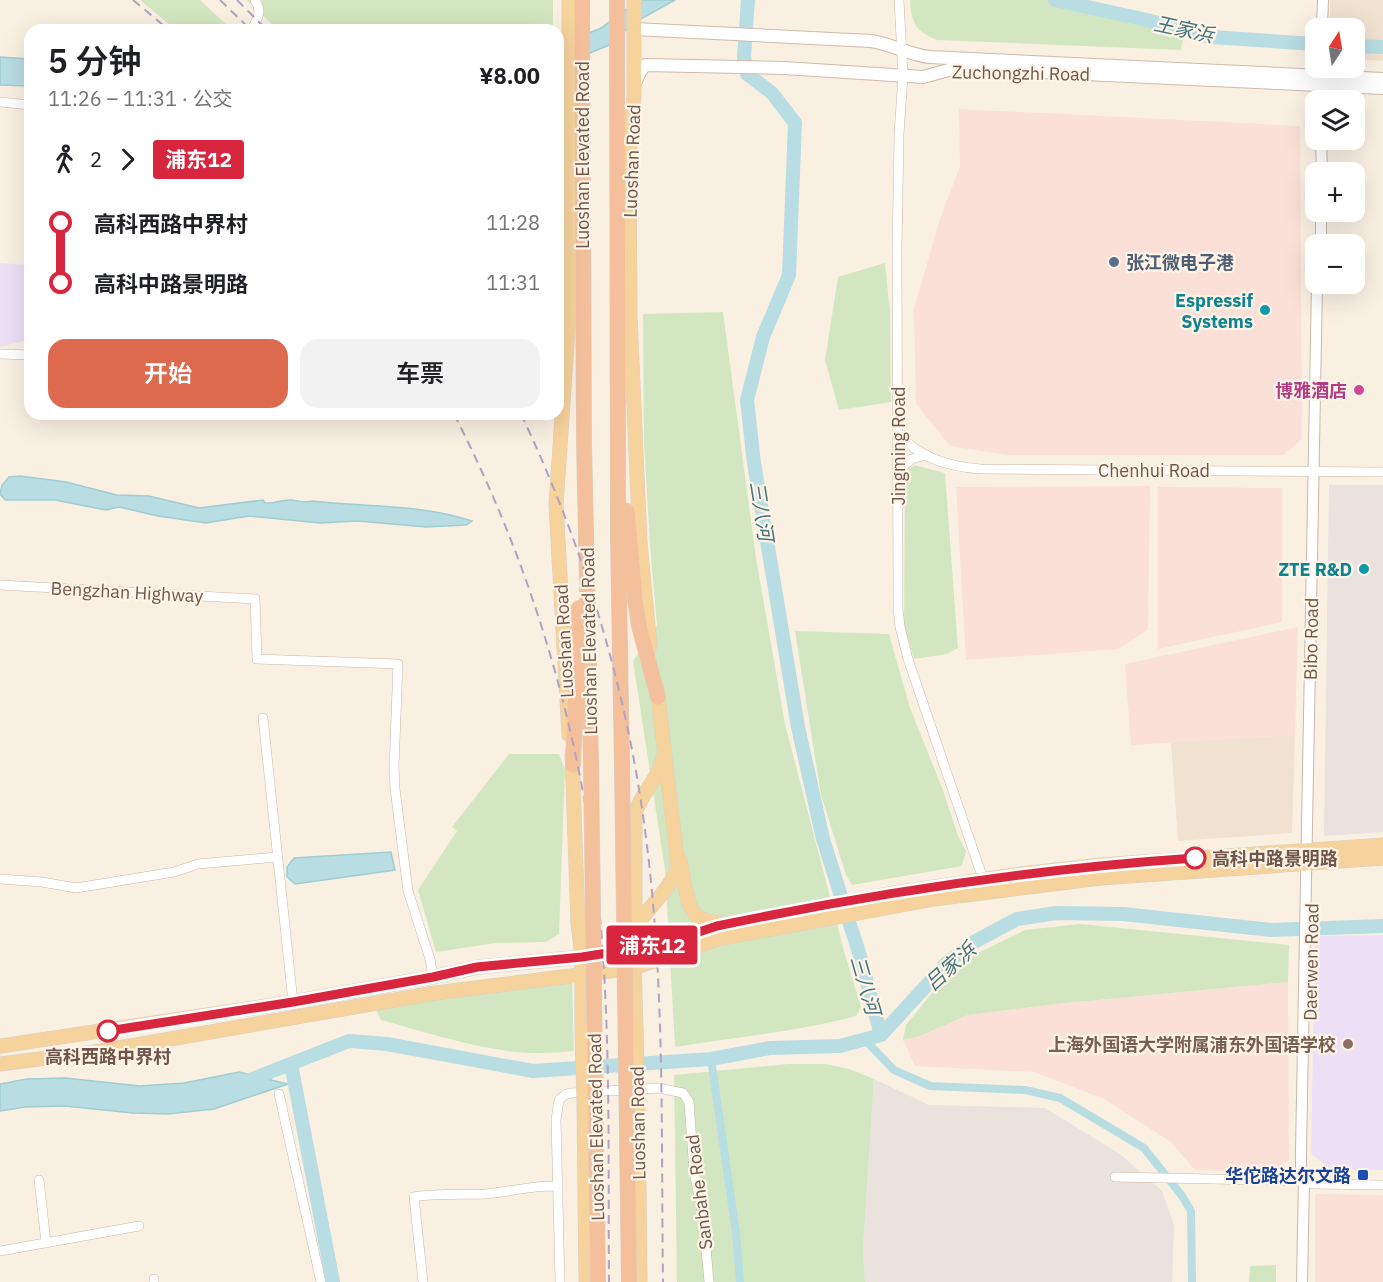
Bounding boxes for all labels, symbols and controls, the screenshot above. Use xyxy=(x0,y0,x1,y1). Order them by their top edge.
water label: 王家浜 xyxy=(1152,10,1218,49)
north arrow xyxy=(1305,18,1365,78)
map controls xyxy=(1305,18,1365,294)
text: 5 分钟 xyxy=(48,39,142,82)
street label: Zuchongzhi Road xyxy=(952,60,1090,86)
text: ¥8.00 xyxy=(479,61,540,90)
street label: Luoshan Elevated Road xyxy=(571,61,594,249)
text: 11:26 – 11:31 · 公交 xyxy=(48,85,233,112)
button: layers xyxy=(1305,90,1365,150)
street label: Luoshan Road xyxy=(619,104,645,218)
icon: walk xyxy=(48,143,81,176)
icon: forward xyxy=(111,143,144,176)
text: 浦东12 xyxy=(165,145,232,173)
text: 2 xyxy=(90,146,102,173)
button: + xyxy=(1305,162,1365,222)
text: 高科西路中界村 xyxy=(94,209,248,238)
text: 11:28 xyxy=(486,209,540,236)
button: − xyxy=(1305,234,1365,294)
place label: 张江微电子港 xyxy=(1126,251,1234,274)
marker: 张江微电子港 xyxy=(1107,255,1121,269)
text: 高科中路景明路 xyxy=(94,269,248,298)
text: 11:31 xyxy=(486,269,540,296)
place label: Espressif Systems xyxy=(1175,289,1253,333)
marker: Espressif Systems xyxy=(1258,303,1272,317)
button: 开始 xyxy=(48,339,288,408)
button: 车票 xyxy=(300,339,540,408)
place label: 博雅酒店 xyxy=(1275,379,1347,402)
marker: 博雅酒店 xyxy=(1352,383,1366,397)
street label: Jingming Road xyxy=(887,387,910,505)
street label: Chenhui Road xyxy=(1098,459,1210,482)
water label: 三八河 xyxy=(744,479,781,547)
street label: Luoshan Elevated Road xyxy=(576,547,602,735)
place label: ZTE R&D xyxy=(1278,558,1352,581)
marker: ZTE R&D xyxy=(1357,562,1371,576)
street label: Bengzhan Highway xyxy=(50,577,204,607)
street label: Luoshan Road xyxy=(550,584,578,698)
street label: Bibo Road xyxy=(1299,598,1323,680)
marker: 高科中路景明路 xyxy=(1184,847,1206,869)
place label: 高科中路景明路 xyxy=(1212,847,1338,870)
street label: Daerwen Road xyxy=(1298,903,1324,1021)
line badge: 浦东12 xyxy=(610,926,694,964)
text: 浦东12 xyxy=(618,931,686,959)
water label: 吕家浜 xyxy=(919,935,983,996)
water label: 三八河 xyxy=(845,952,888,1021)
marker: 高科西路中界村 xyxy=(97,1020,119,1042)
street label: Luoshan Elevated Road xyxy=(583,1033,609,1221)
place label: 上海外国语大学附属浦东外国语学校 xyxy=(1048,1033,1336,1056)
marker: 上海外国语大学附属浦东外国语学校 xyxy=(1341,1037,1355,1051)
place label: 高科西路中界村 xyxy=(45,1045,171,1068)
street label: Luoshan Road xyxy=(626,1066,650,1180)
street label: Sanbahe Road xyxy=(681,1133,717,1251)
place label: 华佗路达尔文路 xyxy=(1225,1164,1351,1187)
marker: 华佗路达尔文路 xyxy=(1356,1168,1370,1182)

